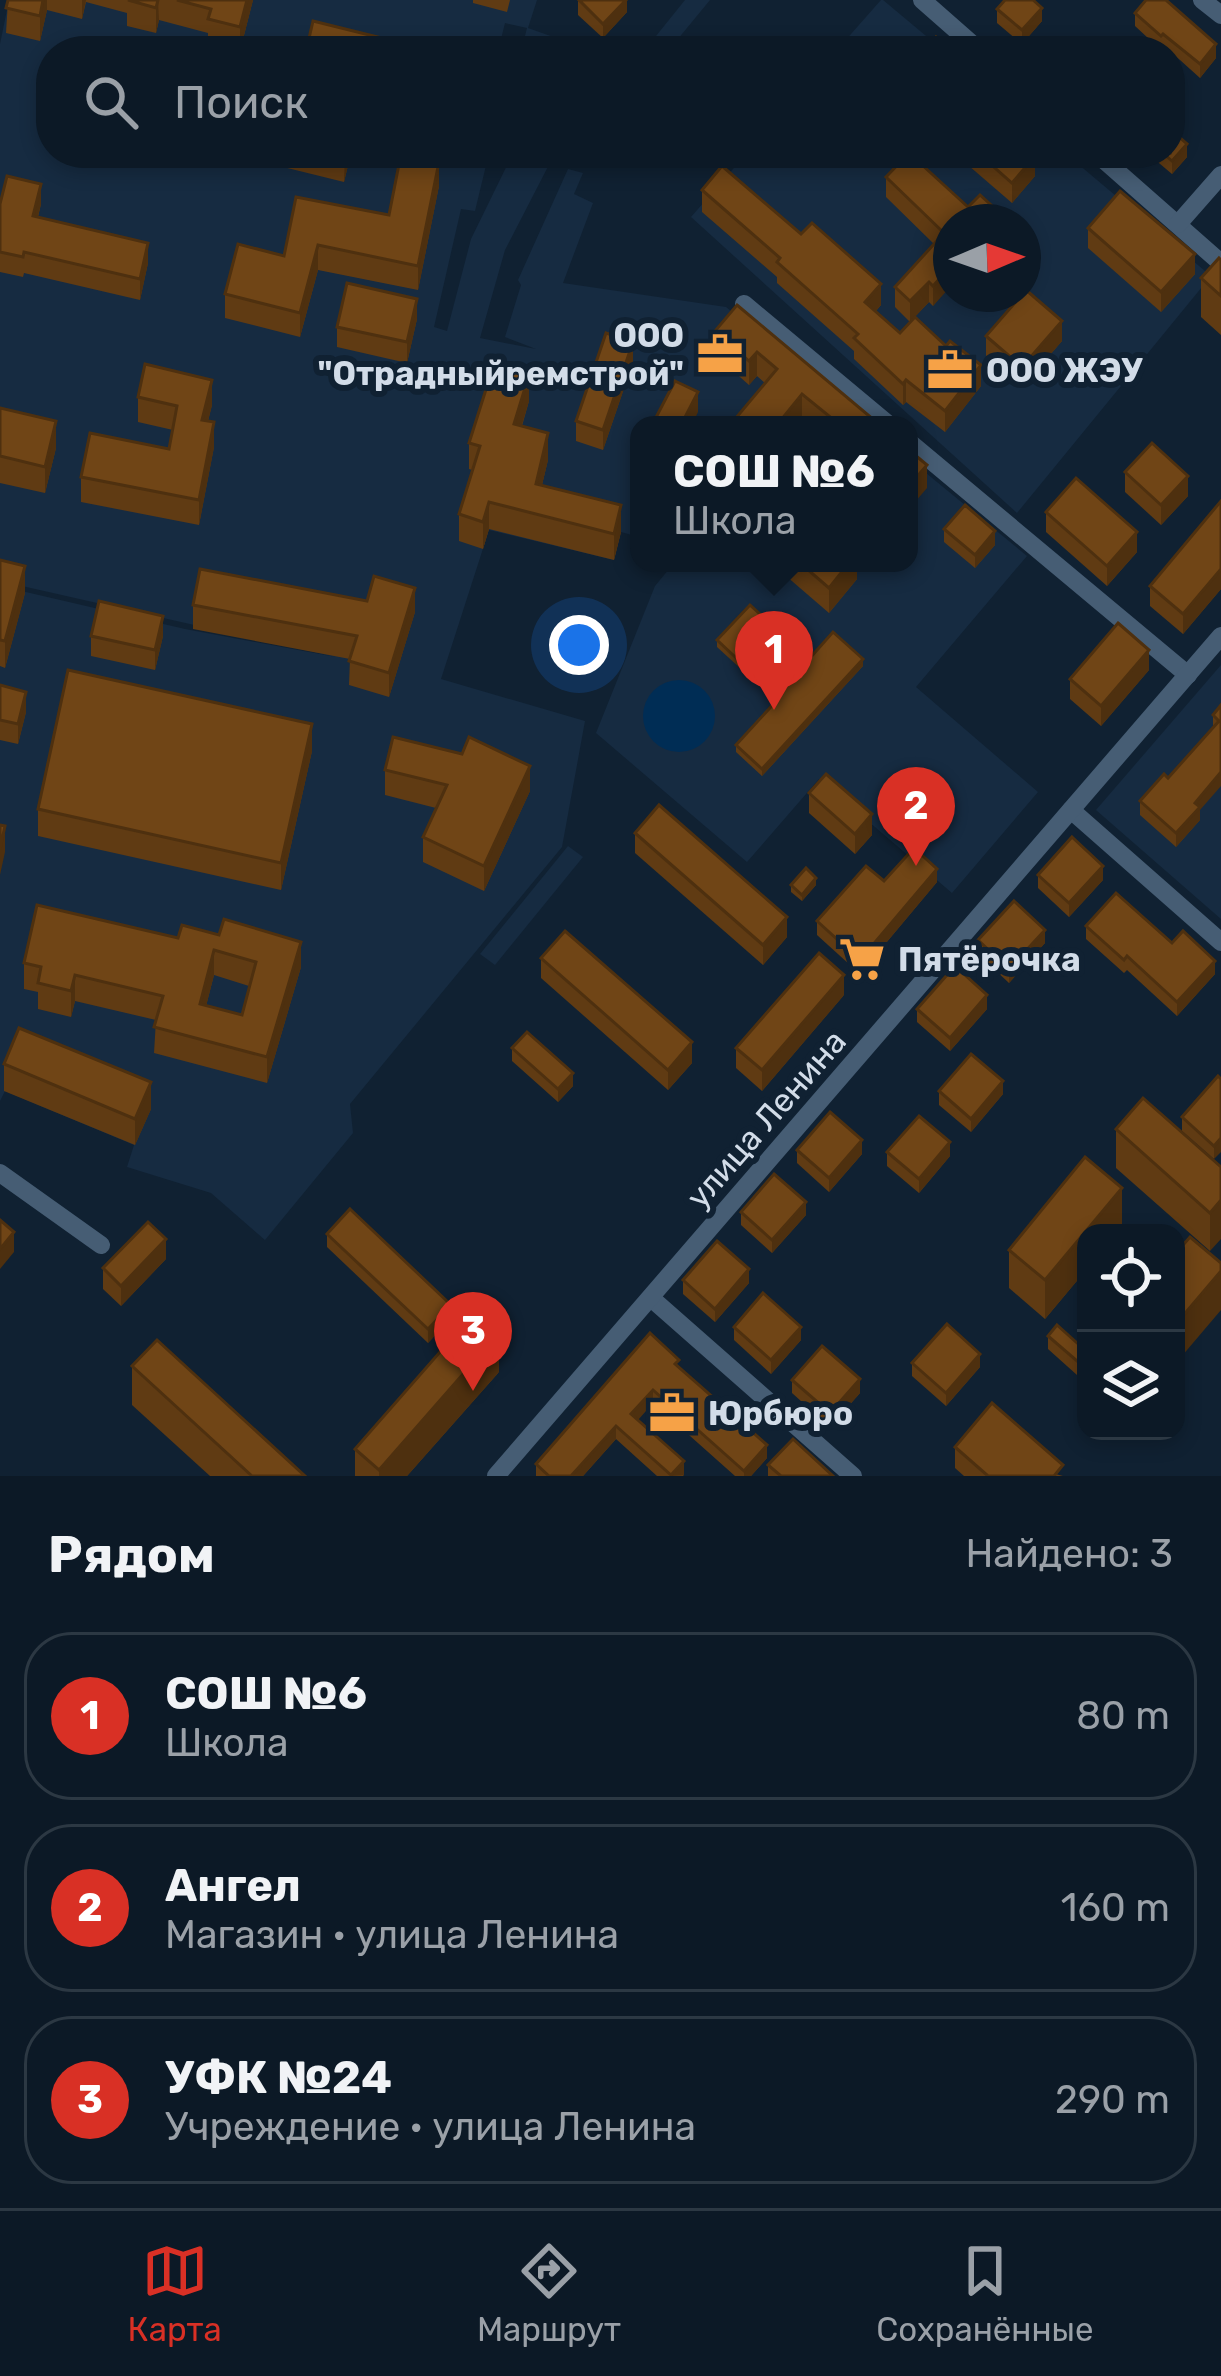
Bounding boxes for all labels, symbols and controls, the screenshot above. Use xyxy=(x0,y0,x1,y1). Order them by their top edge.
search box xyxy=(36,36,1185,168)
icon: search xyxy=(78,69,144,135)
text: Поиск xyxy=(174,76,308,129)
north arrow xyxy=(933,204,1041,312)
place label: ООО "Отрадныйремстрой" xyxy=(318,316,684,393)
office icon: ООО "Отрадныйремстрой" xyxy=(695,329,745,379)
office icon: ООО ЖЭУ xyxy=(925,345,975,395)
place label: ООО ЖЭУ xyxy=(986,351,1143,390)
popup xyxy=(630,416,918,572)
text: СОШ №6 xyxy=(673,445,875,498)
text: Школа xyxy=(673,498,797,544)
pin: 1 xyxy=(735,611,813,710)
your location xyxy=(549,615,609,675)
pin: 2 xyxy=(877,767,955,866)
supermarket icon: Пятёрочка xyxy=(837,934,887,984)
place label: Пятёрочка xyxy=(898,940,1081,979)
street label: улица Ленина xyxy=(678,1022,854,1216)
map controls xyxy=(1077,1224,1185,1440)
button: locate xyxy=(1077,1224,1185,1332)
pin: 3 xyxy=(434,1292,512,1391)
button: layers xyxy=(1077,1332,1185,1440)
office icon: Юрбюро xyxy=(647,1388,697,1438)
place label: Юрбюро xyxy=(708,1394,853,1433)
text: Рядом xyxy=(48,1524,215,1585)
text: Найдено: 3 xyxy=(966,1531,1173,1577)
text: СОШ №6 xyxy=(165,1667,367,1720)
text: 1 xyxy=(80,1693,100,1739)
text: 80 m xyxy=(1076,1693,1170,1739)
text: Школа xyxy=(165,1720,289,1766)
text: Ангел xyxy=(165,1859,301,1912)
text: 2 xyxy=(77,1885,103,1931)
text: 160 m xyxy=(1061,1885,1170,1931)
text: Магазин · улица Ленина xyxy=(165,1912,619,1958)
text: УФК №24 xyxy=(165,2051,392,2104)
text: 3 xyxy=(77,2077,103,2123)
text: 290 m xyxy=(1055,2077,1170,2123)
text: Учреждение · улица Ленина xyxy=(165,2104,696,2150)
tab: Карта xyxy=(128,2238,222,2349)
tab: Маршрут xyxy=(477,2238,621,2349)
tab: Сохранённые xyxy=(876,2238,1093,2349)

